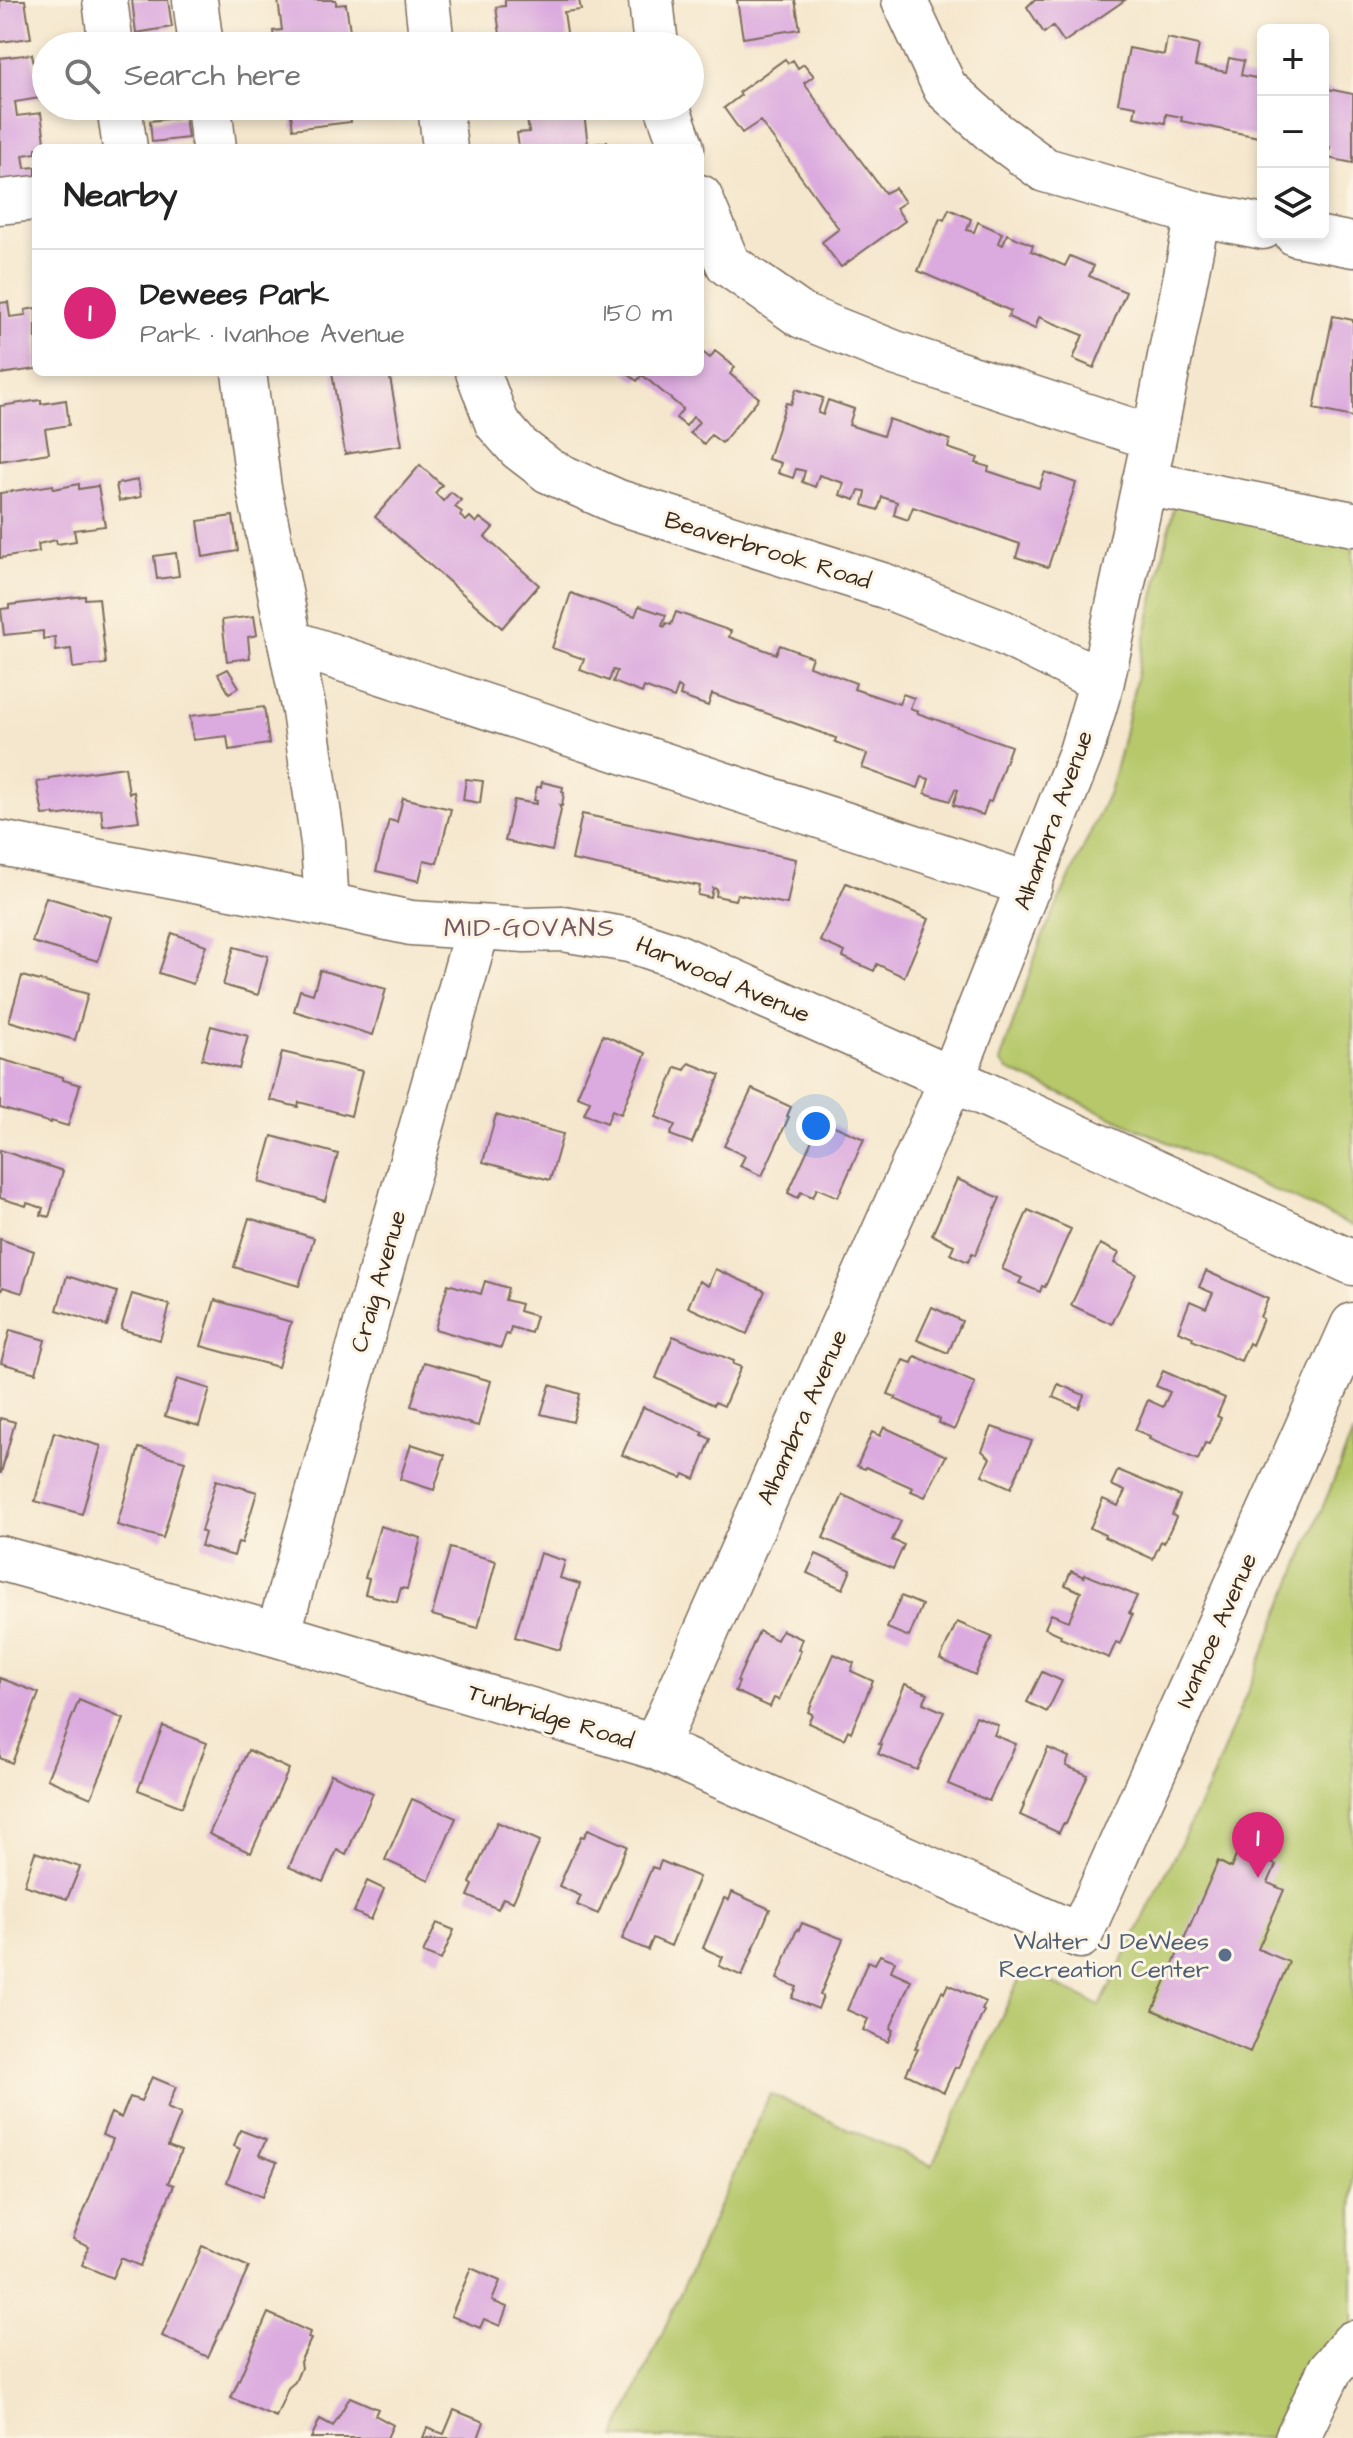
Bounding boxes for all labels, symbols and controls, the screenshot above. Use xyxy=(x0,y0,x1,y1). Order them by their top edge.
map controls xyxy=(1257,24,1329,240)
button: + xyxy=(1257,24,1329,96)
search box xyxy=(32,32,704,120)
icon: search xyxy=(60,54,104,98)
text: Search here xyxy=(124,55,301,97)
button: − xyxy=(1257,96,1329,168)
button: layers xyxy=(1257,168,1329,240)
text: Nearby xyxy=(64,172,178,220)
text: Dewees Park xyxy=(140,274,329,316)
text: 1 xyxy=(88,295,92,331)
text: 150 m xyxy=(603,295,672,331)
text: Park · Ivanhoe Avenue xyxy=(140,316,405,352)
street label: Beaverbrook Road xyxy=(660,503,875,599)
street label: Alhambra Avenue xyxy=(1006,726,1102,915)
district label: MID-GOVANS xyxy=(444,910,616,946)
street label: Harwood Avenue xyxy=(630,928,815,1032)
your location xyxy=(796,1106,836,1146)
street label: Craig Avenue xyxy=(342,1206,416,1356)
street label: Alhambra Avenue xyxy=(749,1324,857,1510)
street label: Ivanhoe Avenue xyxy=(1168,1548,1266,1713)
street label: Tunbridge Road xyxy=(463,1676,638,1759)
pin: 1 xyxy=(1232,1812,1284,1878)
place label: Walter J DeWees Recreation Center xyxy=(999,1925,1209,1987)
marker: Walter J DeWees Recreation Center xyxy=(1216,1946,1234,1964)

